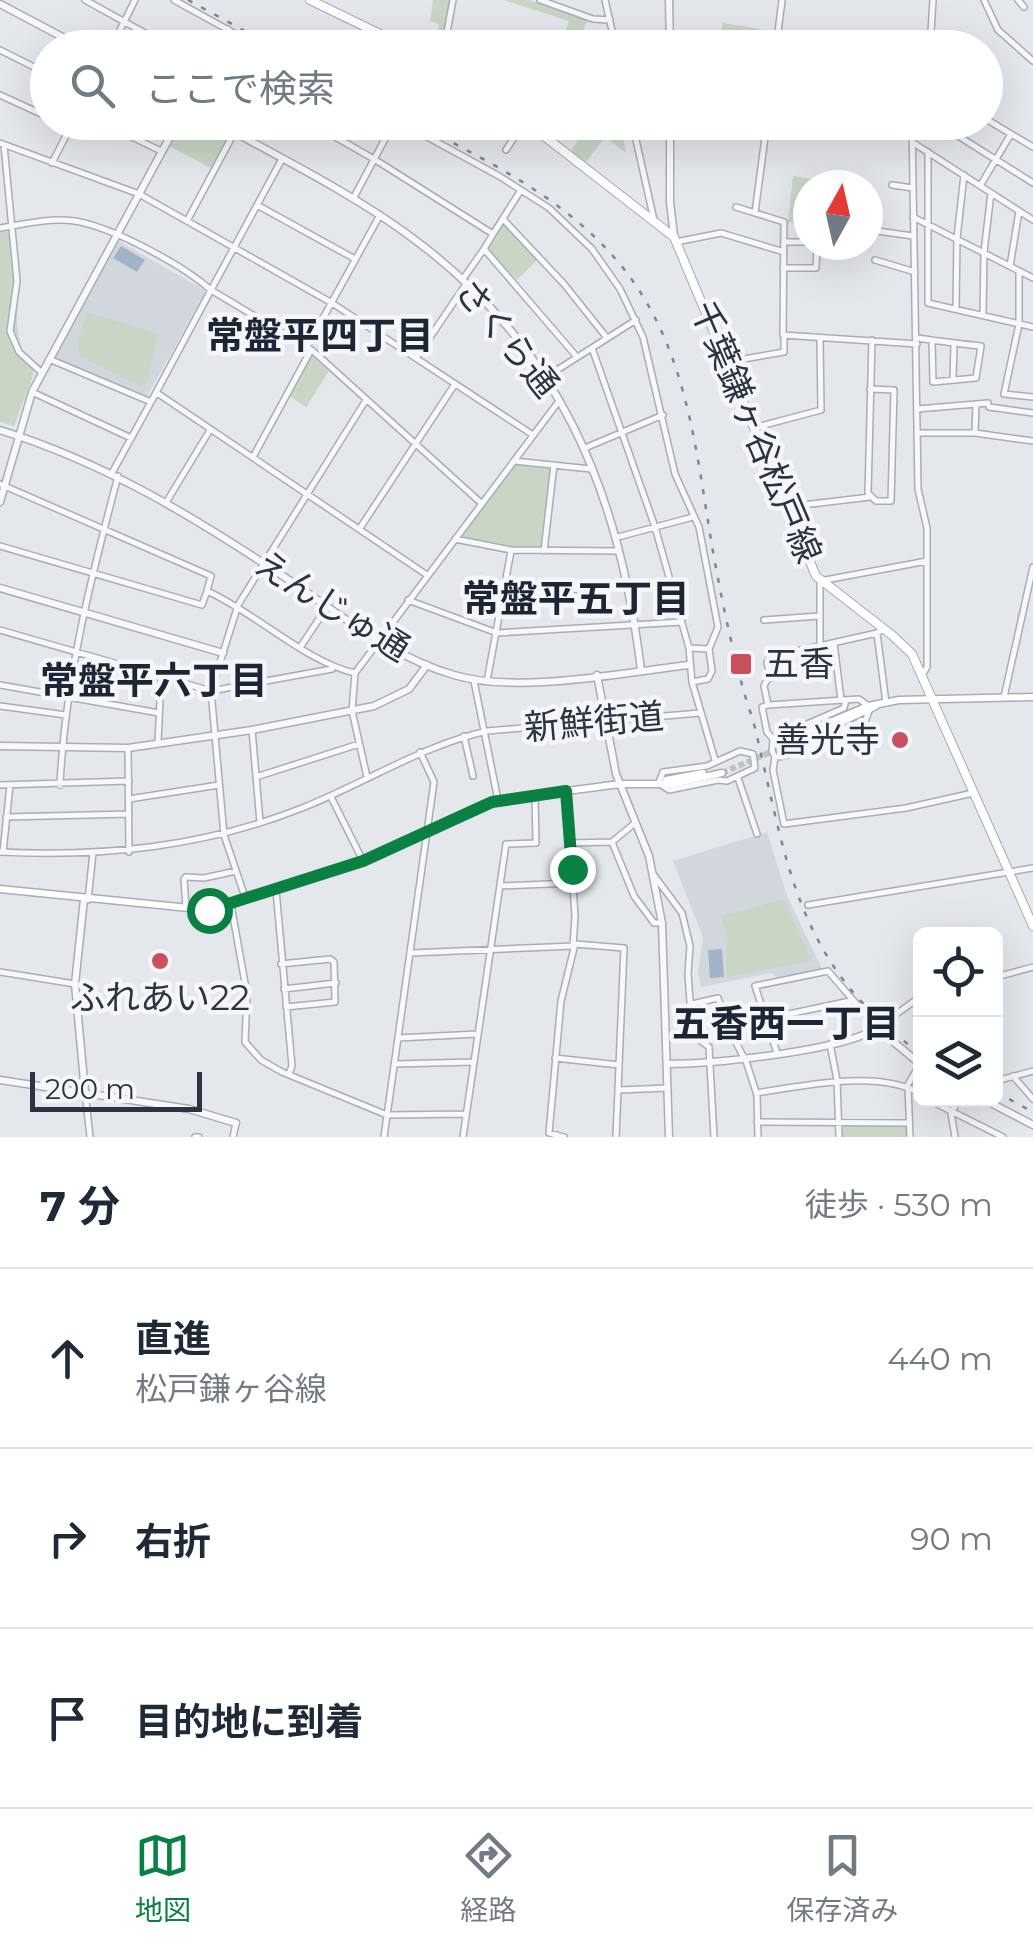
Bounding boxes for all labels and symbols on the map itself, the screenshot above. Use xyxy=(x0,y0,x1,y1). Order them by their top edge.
north arrow xyxy=(793,170,883,260)
street label: さくら通 xyxy=(447,270,568,406)
street label: 千葉鎌ヶ谷松戸線 xyxy=(682,295,831,569)
district label: 常盤平四丁目 xyxy=(206,312,434,359)
street label: えんじゅ通 xyxy=(247,541,418,670)
district label: 常盤平五丁目 xyxy=(462,575,690,622)
place label: 五香 xyxy=(764,642,834,685)
marker: 五香 xyxy=(728,651,754,677)
district label: 常盤平六丁目 xyxy=(40,657,268,704)
street label: 新鮮街道 xyxy=(522,694,666,749)
place label: 善光寺 xyxy=(775,718,880,761)
marker: 善光寺 xyxy=(889,729,911,751)
route end xyxy=(550,847,596,893)
route start xyxy=(187,888,233,934)
marker: ふれあい22 xyxy=(149,950,171,972)
place label: ふれあい22 xyxy=(70,976,250,1019)
district label: 五香西一丁目 xyxy=(672,1000,900,1047)
scale bar xyxy=(30,1067,202,1112)

